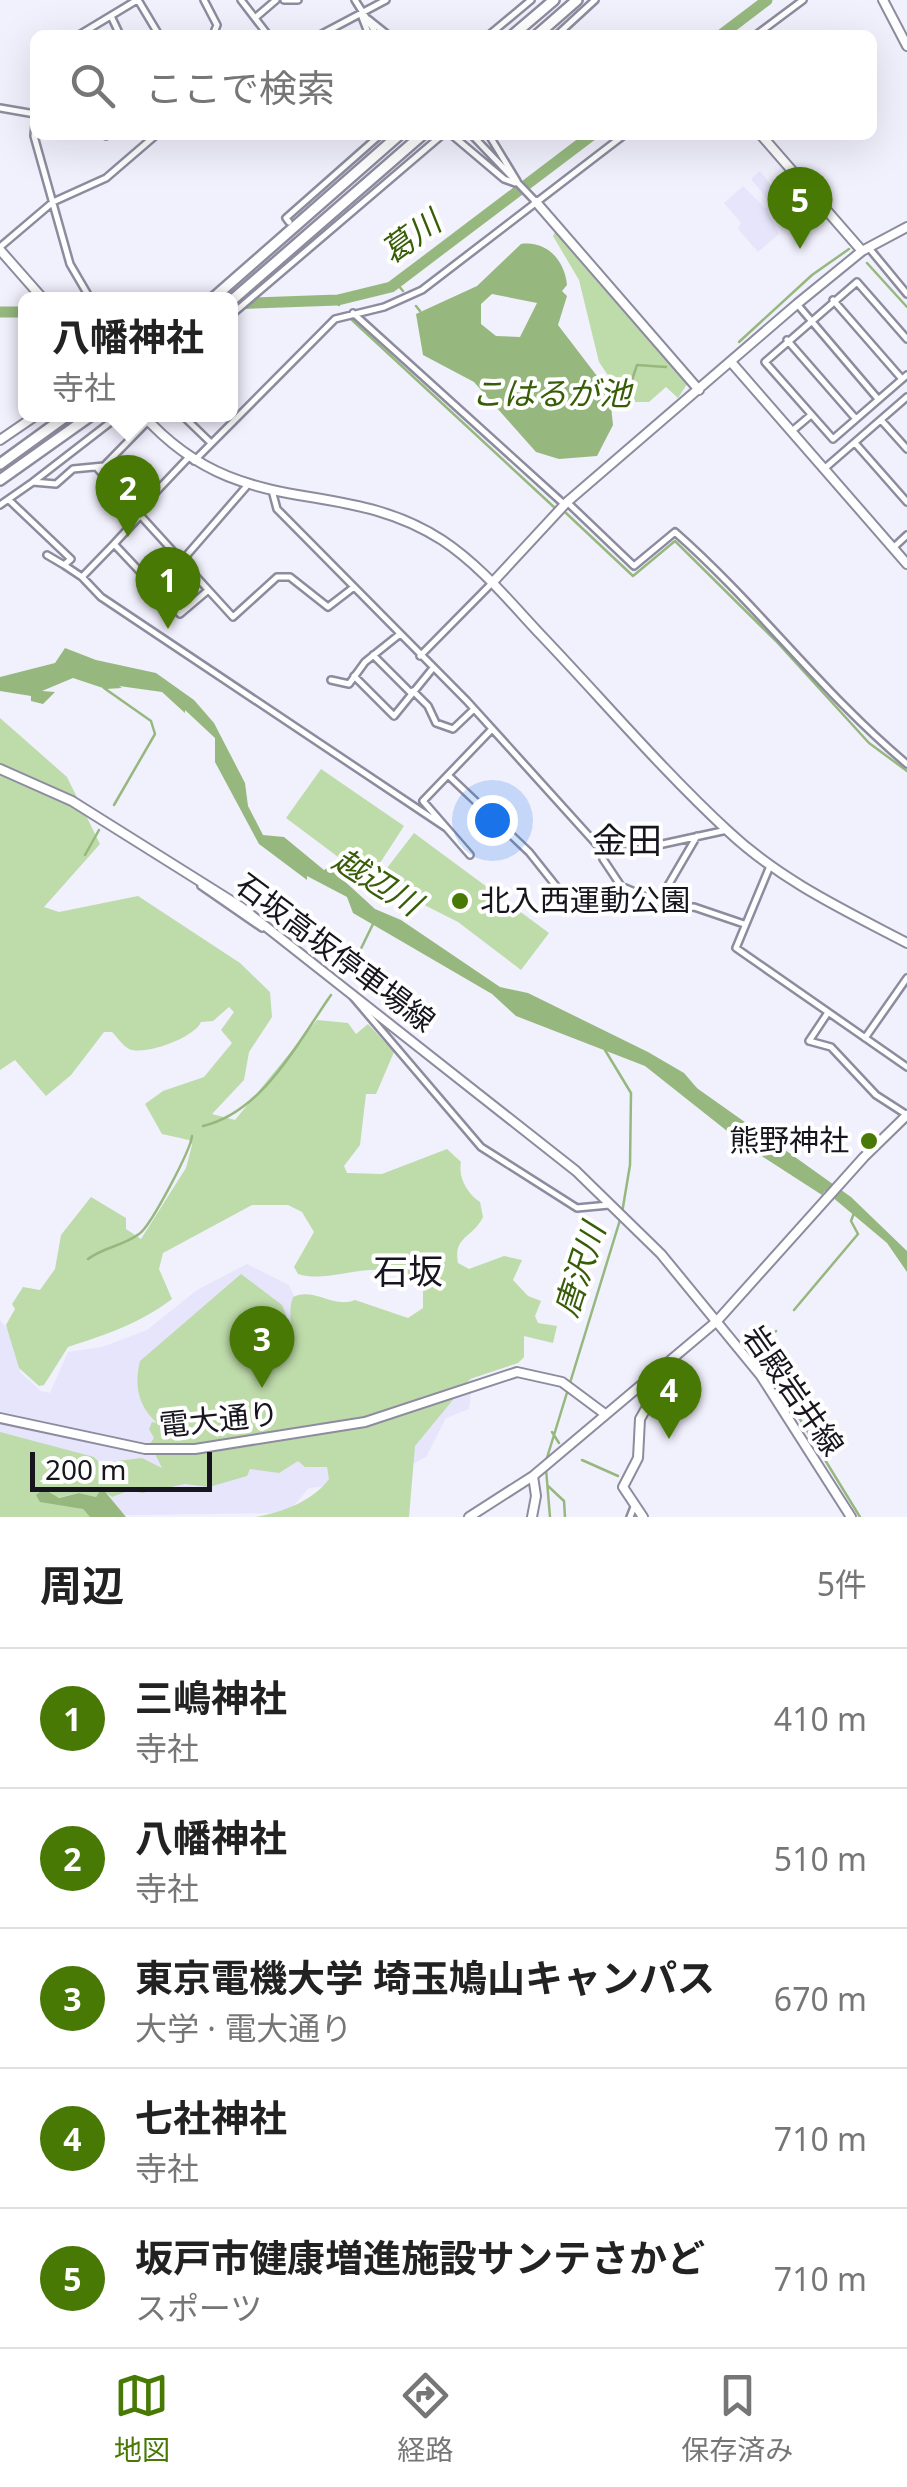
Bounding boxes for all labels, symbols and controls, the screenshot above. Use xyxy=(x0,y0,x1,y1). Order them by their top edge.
search box xyxy=(30,30,877,140)
icon: search xyxy=(65,58,120,113)
text: ここで検索 xyxy=(145,61,335,113)
pin: 5 xyxy=(768,166,832,249)
water label: 葛川 xyxy=(372,198,451,272)
popup xyxy=(18,292,238,422)
text: 八幡神社 xyxy=(52,310,204,362)
text: 寺社 xyxy=(52,365,116,408)
water label: こはるが池 xyxy=(471,371,634,414)
pin: 2 xyxy=(96,454,160,537)
pin: 1 xyxy=(136,546,200,629)
your location xyxy=(467,795,518,846)
district label: 金田 xyxy=(592,816,662,863)
water label: 越辺川 xyxy=(326,837,432,926)
street label: 石坂高坂停車場線 xyxy=(228,863,444,1040)
place label: 北入西運動公園 xyxy=(480,879,690,920)
marker: 北入西運動公園 xyxy=(449,890,471,912)
place label: 熊野神社 xyxy=(729,1119,849,1160)
marker: 熊野神社 xyxy=(858,1130,880,1152)
water label: 唐沢川 xyxy=(543,1214,615,1322)
district label: 石坂 xyxy=(373,1247,443,1294)
pin: 3 xyxy=(230,1306,294,1388)
street label: 岩殿岩井線 xyxy=(734,1317,854,1463)
pin: 4 xyxy=(636,1356,702,1439)
street label: 電大通り xyxy=(157,1392,281,1445)
scale bar xyxy=(30,1447,212,1492)
text: 200 m xyxy=(45,1450,127,1488)
text: 周辺 xyxy=(40,1556,124,1613)
text: 5件 xyxy=(817,1562,867,1605)
text: 三嶋神社 xyxy=(135,1671,287,1723)
text: 1 xyxy=(63,1697,82,1740)
text: 410 m xyxy=(774,1697,867,1740)
text: 寺社 xyxy=(135,1726,199,1769)
text: 八幡神社 xyxy=(135,1811,287,1863)
text: 2 xyxy=(63,1837,82,1880)
text: 510 m xyxy=(774,1837,867,1880)
text: 寺社 xyxy=(135,1866,199,1909)
text: 東京電機大学 埼玉鳩山キャンパス xyxy=(135,1951,715,2003)
text: 3 xyxy=(63,1977,82,2020)
text: 670 m xyxy=(774,1977,867,2020)
text: 大学 · 電大通り xyxy=(135,2006,352,2049)
text: 七社神社 xyxy=(135,2091,287,2143)
text: 4 xyxy=(63,2117,82,2160)
text: 710 m xyxy=(774,2117,867,2160)
text: 寺社 xyxy=(135,2146,199,2189)
text: 坂戸市健康増進施設サンテさかど xyxy=(135,2231,705,2283)
text: 5 xyxy=(63,2257,82,2300)
text: 710 m xyxy=(774,2257,867,2300)
text: スポーツ xyxy=(135,2286,262,2329)
tab: 地図 xyxy=(114,2368,170,2468)
tab: 経路 xyxy=(397,2368,453,2468)
tab: 保存済み xyxy=(681,2368,793,2468)

